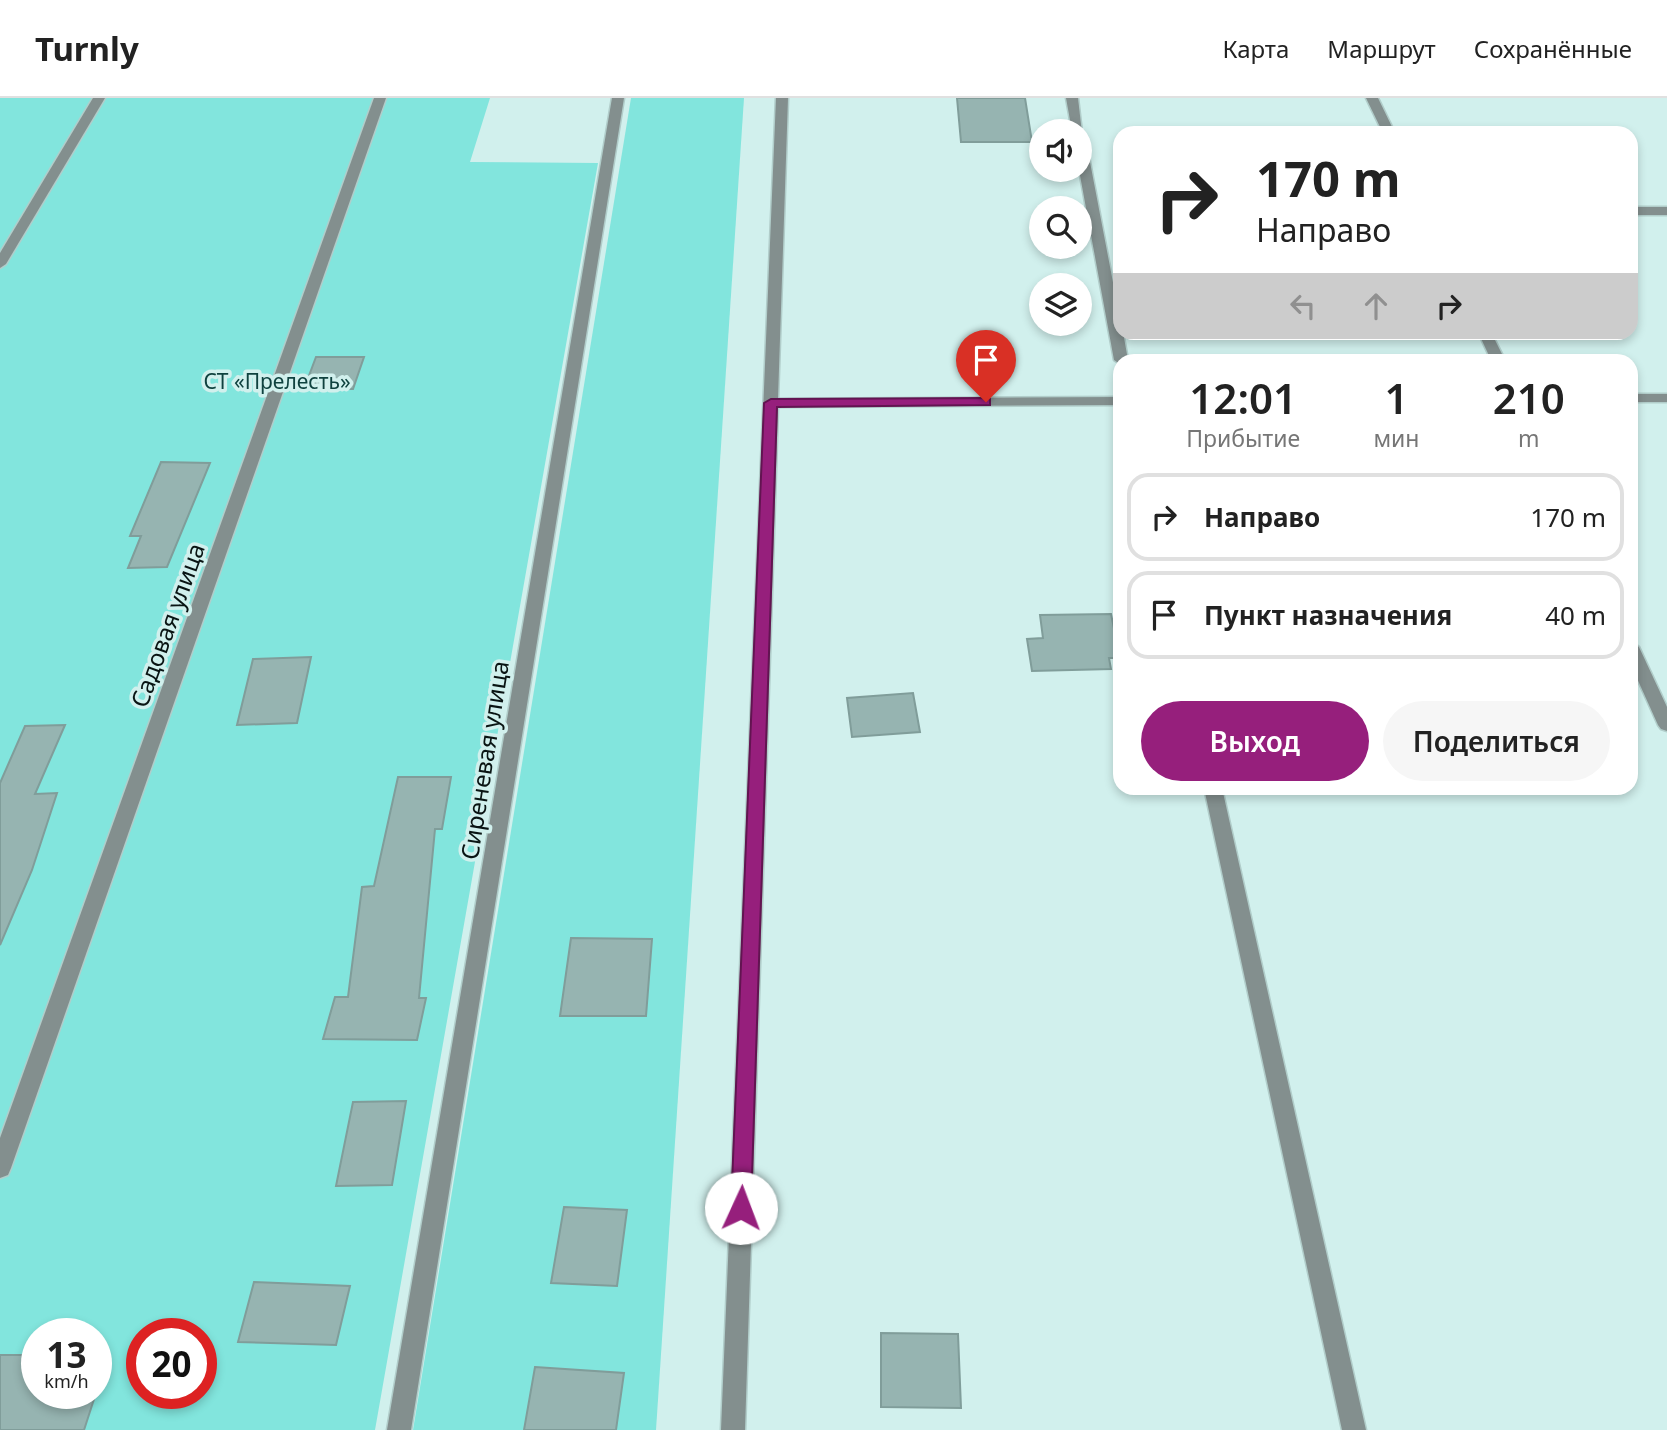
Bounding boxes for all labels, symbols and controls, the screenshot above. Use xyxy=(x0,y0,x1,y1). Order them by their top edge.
text: Turnly xyxy=(35,26,139,71)
text: Карта xyxy=(1222,32,1289,65)
text: Маршрут xyxy=(1327,32,1436,65)
text: Сохранённые xyxy=(1474,32,1632,65)
map controls xyxy=(1029,119,1092,336)
button: sound xyxy=(1029,119,1092,182)
text: 170 m xyxy=(1256,145,1401,211)
icon: right xyxy=(1141,154,1232,245)
button: search xyxy=(1029,196,1092,259)
text: Направо xyxy=(1256,208,1391,251)
button: layers xyxy=(1029,273,1092,336)
icon: left xyxy=(1284,287,1322,325)
icon: ahead xyxy=(1357,287,1395,325)
icon: right xyxy=(1430,287,1468,325)
pin xyxy=(956,330,1016,402)
icon: arrive xyxy=(967,341,1005,379)
park label: СТ «Прелесть» xyxy=(203,367,351,395)
text: 12:01 xyxy=(1189,369,1297,426)
text: 1 xyxy=(1384,369,1408,426)
text: 210 xyxy=(1493,369,1565,426)
text: Прибытие xyxy=(1186,422,1300,454)
text: мин xyxy=(1373,422,1419,454)
text: m xyxy=(1518,422,1540,454)
icon: right xyxy=(1145,498,1183,536)
text: Направо xyxy=(1204,499,1320,535)
text: 170 m xyxy=(1530,499,1606,535)
street label: Садовая улица xyxy=(122,538,212,712)
icon: arrive xyxy=(1145,596,1183,634)
text: Пункт назначения xyxy=(1204,597,1452,633)
text: 40 m xyxy=(1545,597,1606,633)
street label: Сиреневая улица xyxy=(452,658,516,862)
button: Выход xyxy=(1141,701,1369,781)
button: Поделиться xyxy=(1383,701,1610,781)
position arrow xyxy=(704,1171,778,1245)
speed limit sign: 20 xyxy=(126,1318,217,1409)
text: 13 xyxy=(46,1331,87,1378)
text: km/h xyxy=(44,1369,89,1393)

